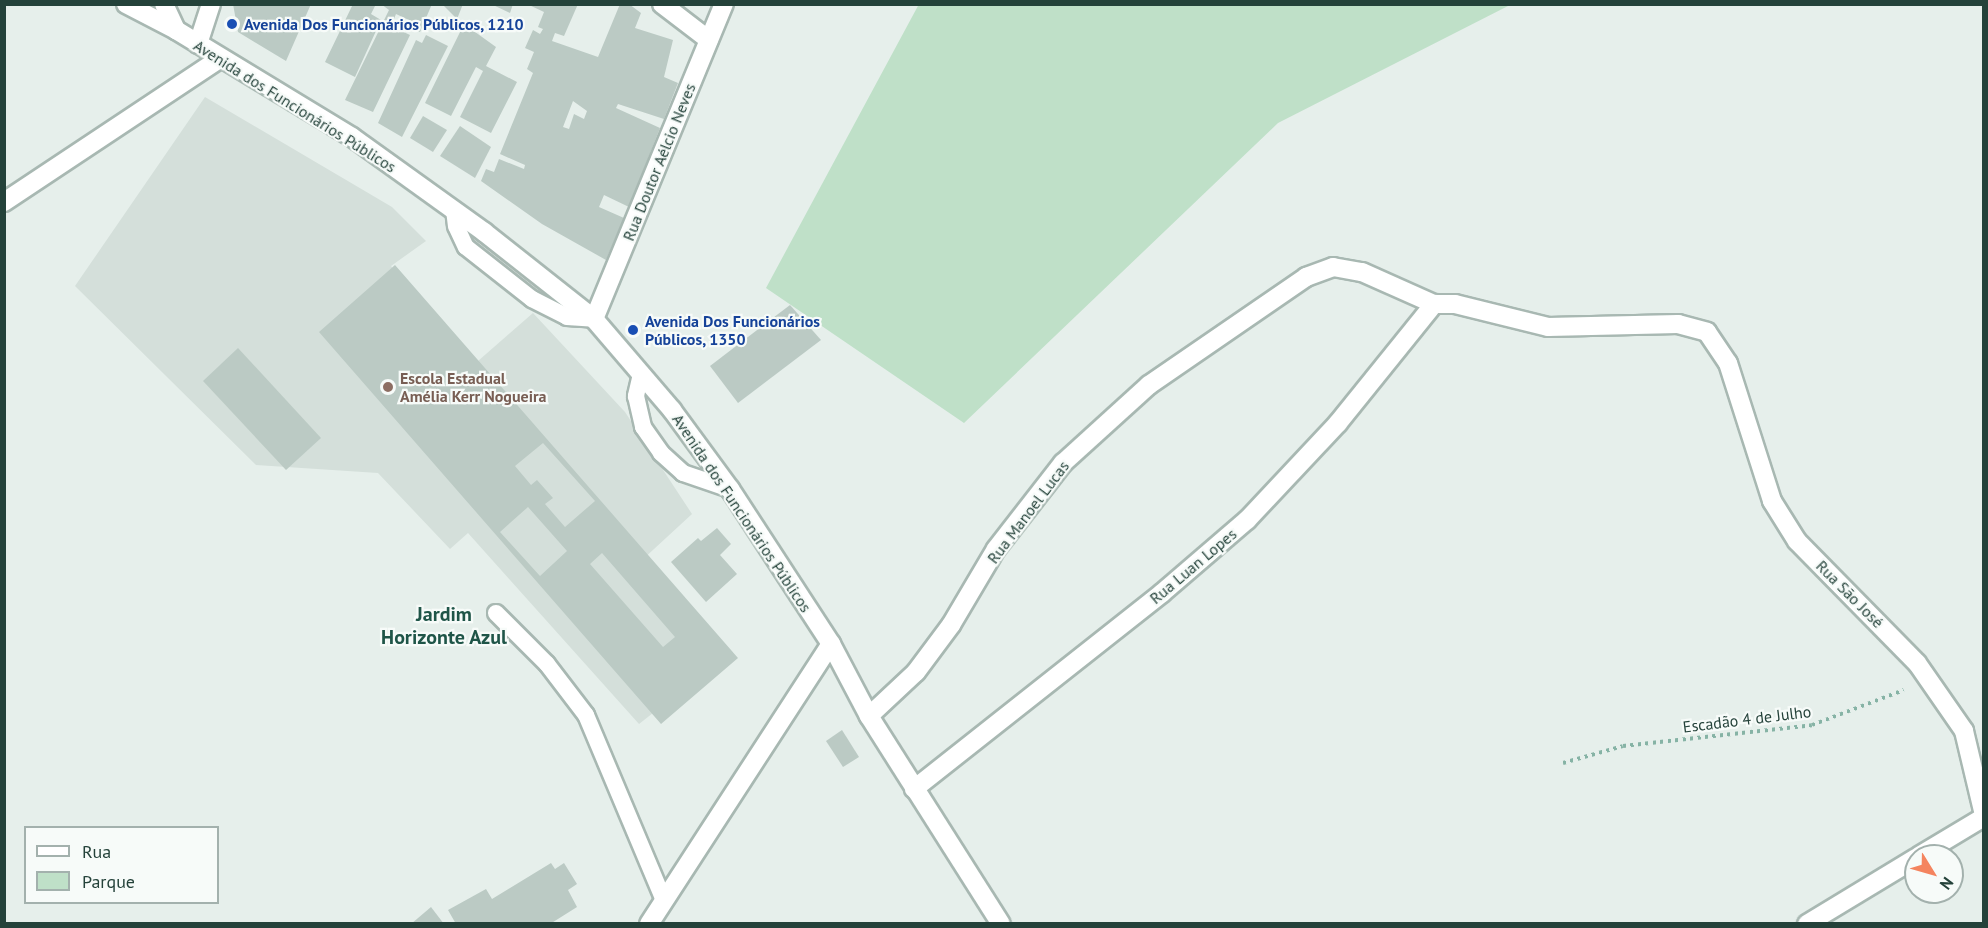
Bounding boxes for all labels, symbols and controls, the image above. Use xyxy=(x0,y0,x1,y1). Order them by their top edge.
place label: Avenida Dos Funcionários Públicos, 1210 xyxy=(244,14,525,34)
marker: Avenida Dos Funcionários Públicos, 1210 xyxy=(225,17,239,31)
street label: Avenida dos Funcionários Públicos xyxy=(190,36,400,176)
street label: Rua Doutor Aélcio Neves xyxy=(619,80,699,244)
place label: Avenida Dos Funcionários Públicos, 1350 xyxy=(645,311,820,349)
marker: Avenida Dos Funcionários Públicos, 1350 xyxy=(626,323,640,337)
place label: Escola Estadual Amélia Kerr Nogueira xyxy=(400,368,547,406)
marker: Escola Estadual Amélia Kerr Nogueira xyxy=(381,380,395,394)
street label: Avenida dos Funcionários Públicos xyxy=(668,410,816,616)
street label: Rua Manoel Lucas xyxy=(983,457,1073,567)
street label: Rua Luan Lopes xyxy=(1146,524,1240,608)
street label: Rua São José xyxy=(1812,556,1888,632)
district label: Jardim Horizonte Azul xyxy=(381,603,507,650)
street label: Escadão 4 de Julho xyxy=(1682,702,1812,736)
legend xyxy=(24,826,219,904)
text: Rua xyxy=(82,840,111,863)
north arrow xyxy=(1904,844,1964,904)
text: Parque xyxy=(82,870,135,893)
text: N xyxy=(1936,873,1958,894)

